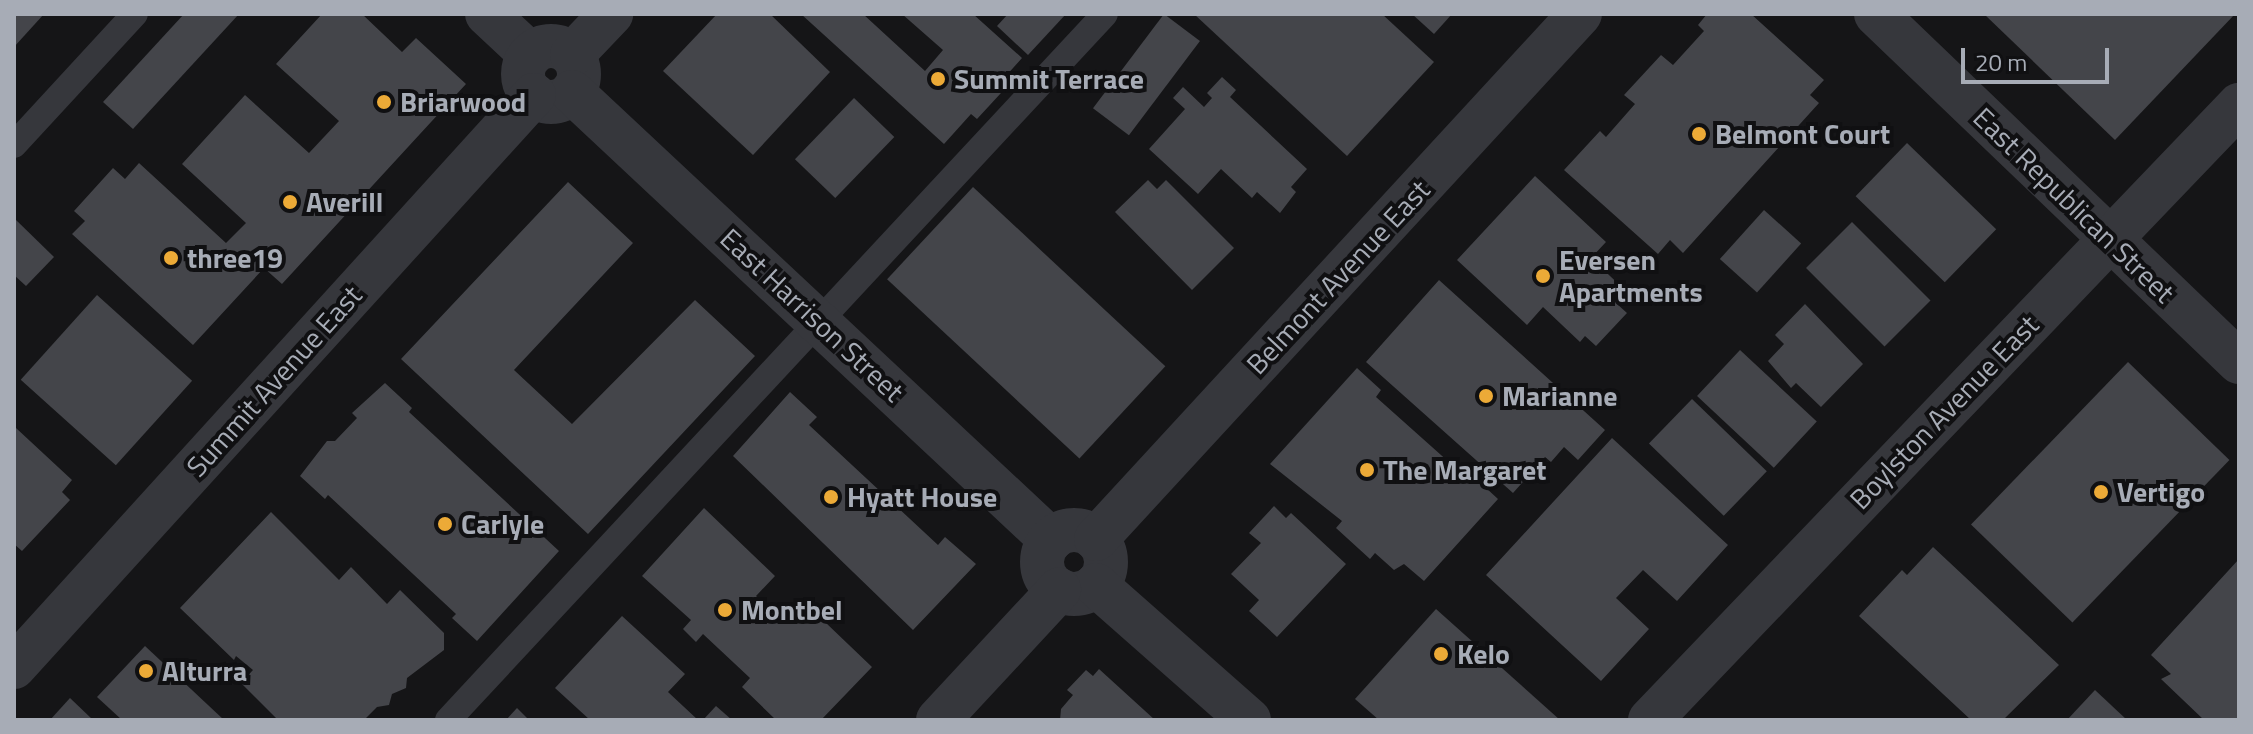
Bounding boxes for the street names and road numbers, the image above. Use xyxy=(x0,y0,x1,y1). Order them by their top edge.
street label: East Republican Street xyxy=(1967,100,2181,310)
street label: Belmont Avenue East xyxy=(1239,173,1437,381)
street label: East Harrison Street xyxy=(713,222,911,408)
street label: Summit Avenue East xyxy=(180,279,368,483)
street label: Boylston Avenue East xyxy=(1843,308,2045,516)

